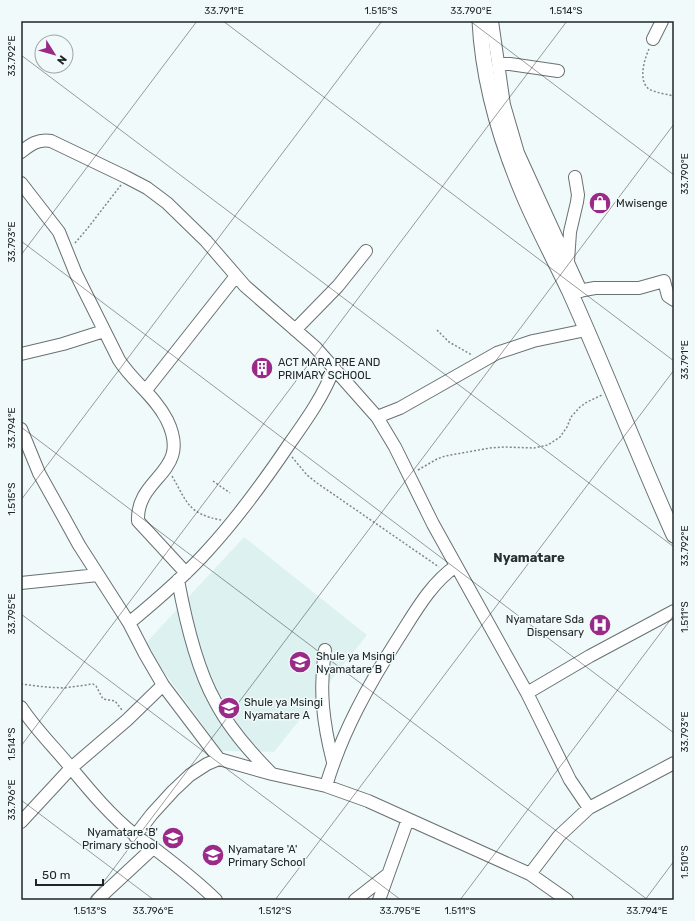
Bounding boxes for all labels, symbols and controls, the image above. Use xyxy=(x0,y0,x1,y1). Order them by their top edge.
text: 33.791°E xyxy=(204,5,244,17)
text: 1.515°S xyxy=(365,5,397,17)
text: 33.790°E xyxy=(450,5,492,17)
text: 1.514°S xyxy=(549,5,583,17)
north arrow xyxy=(34,34,74,74)
text: 33.792°E xyxy=(6,35,18,77)
text: N xyxy=(54,53,69,67)
text: 33.790°E xyxy=(679,153,691,195)
shop icon: Mwisenge xyxy=(587,190,613,216)
place label: Mwisenge xyxy=(616,197,667,210)
text: 33.793°E xyxy=(6,221,18,263)
text: 33.791°E xyxy=(679,340,691,380)
building icon: ACT MARA PRE AND PRIMARY SCHOOL xyxy=(249,355,275,381)
place label: ACT MARA PRE AND PRIMARY SCHOOL xyxy=(278,356,380,382)
text: 33.794°E xyxy=(6,407,18,449)
text: 1.515°S xyxy=(6,483,18,515)
text: 33.792°E xyxy=(679,525,691,567)
district label: Nyamatare xyxy=(493,550,565,565)
text: 33.795°E xyxy=(6,593,18,635)
text: 1.511°S xyxy=(679,601,691,633)
hospital icon: Nyamatare Sda Dispensary xyxy=(587,612,613,638)
place label: Nyamatare Sda Dispensary xyxy=(506,613,584,639)
school or university icon: Shule ya Msingi Nyamatare B xyxy=(287,649,313,675)
place label: Shule ya Msingi Nyamatare B xyxy=(316,650,395,676)
school or university icon: Shule ya Msingi Nyamatare A xyxy=(216,695,242,721)
place label: Shule ya Msingi Nyamatare A xyxy=(244,696,323,722)
text: 33.793°E xyxy=(679,711,691,753)
text: 1.514°S xyxy=(6,727,18,761)
text: 33.796°E xyxy=(6,779,18,821)
school or university icon: Nyamatare 'B' Primary school xyxy=(160,825,186,851)
place label: Nyamatare 'B' Primary school xyxy=(82,826,158,852)
school or university icon: Nyamatare 'A' Primary School xyxy=(200,842,226,868)
place label: Nyamatare 'A' Primary School xyxy=(228,843,305,869)
text: 1.510°S xyxy=(679,845,691,879)
scale bar xyxy=(36,861,103,887)
text: 50 m xyxy=(42,868,70,882)
text: 1.513°S xyxy=(74,905,106,917)
text: 33.796°E xyxy=(132,905,174,917)
text: 1.512°S xyxy=(259,905,291,917)
text: 33.795°E xyxy=(379,905,421,917)
text: 1.511°S xyxy=(444,905,476,917)
text: 33.794°E xyxy=(626,905,668,917)

